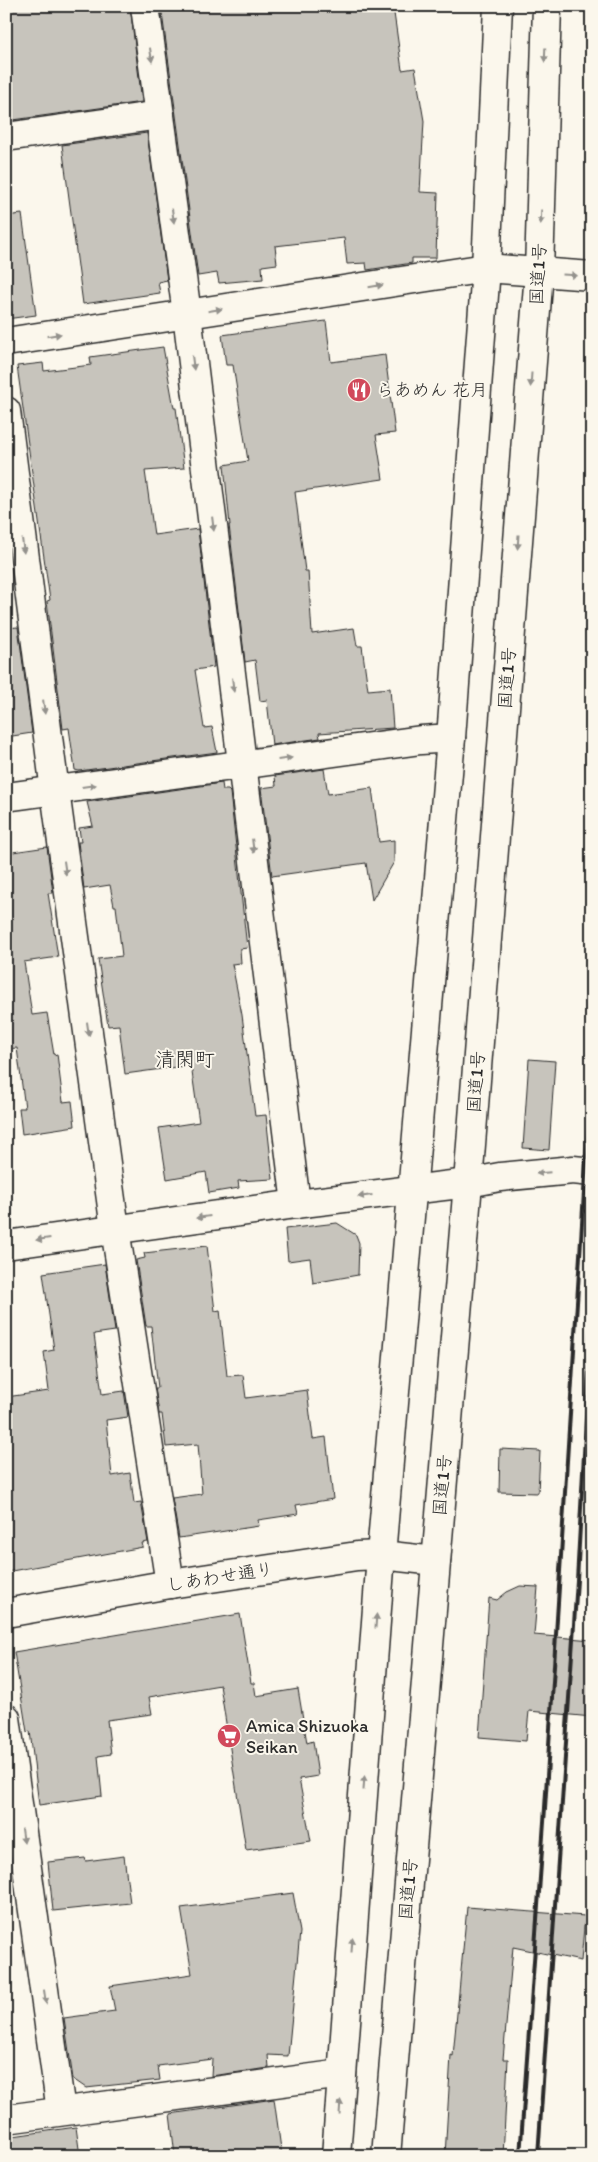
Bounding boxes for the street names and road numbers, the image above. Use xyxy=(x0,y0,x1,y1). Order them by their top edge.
street label: 国道1号 xyxy=(525,242,551,306)
street label: 国道1号 xyxy=(494,646,520,710)
street label: 国道1号 xyxy=(463,1050,489,1114)
street label: 国道1号 xyxy=(428,1453,456,1517)
street label: しあわせ通り xyxy=(165,1558,275,1596)
street label: 国道1号 xyxy=(394,1857,422,1921)

